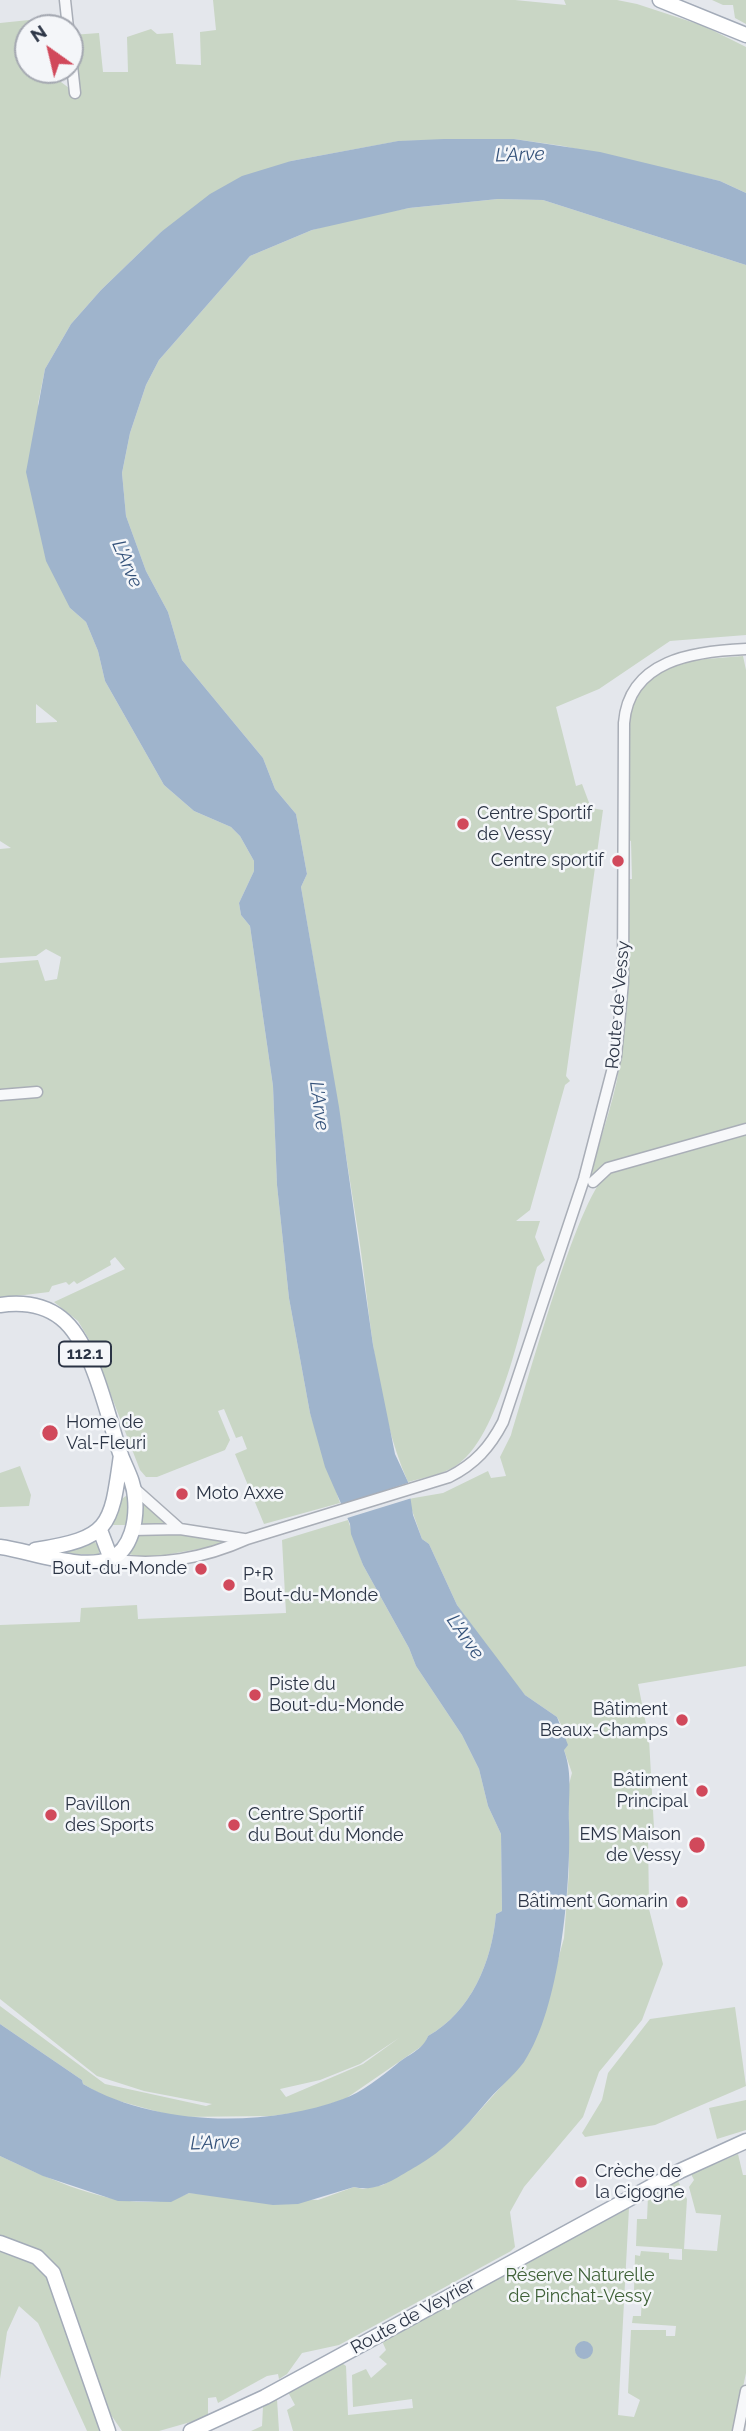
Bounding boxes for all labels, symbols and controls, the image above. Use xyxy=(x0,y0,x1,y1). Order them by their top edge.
north arrow xyxy=(14,14,84,84)
text: N xyxy=(26,20,51,46)
water label: L'Arve xyxy=(495,143,545,167)
water label: L'Arve xyxy=(107,537,147,591)
place label: Centre Sportif de Vessy xyxy=(477,803,592,846)
marker: Centre Sportif de Vessy xyxy=(455,816,471,832)
place label: Centre sportif xyxy=(491,850,604,872)
marker: Centre sportif xyxy=(610,853,626,869)
street label: Route de Vessy xyxy=(602,940,634,1070)
water label: L'Arve xyxy=(304,1080,334,1132)
road number: 112.1 xyxy=(59,1342,111,1366)
place label: Home de Val-Fleuri xyxy=(66,1412,146,1454)
marker: Home de Val-Fleuri xyxy=(40,1423,60,1443)
place label: Moto Axxe xyxy=(196,1483,284,1505)
marker: Moto Axxe xyxy=(174,1486,190,1502)
place label: Bout-du-Monde xyxy=(52,1558,187,1580)
marker: Bout-du-Monde xyxy=(193,1561,209,1577)
place label: P+R Bout-du-Monde xyxy=(243,1564,378,1606)
marker: P+R Bout-du-Monde xyxy=(221,1577,237,1593)
water label: L'Arve xyxy=(441,1610,489,1664)
place label: Piste du Bout-du-Monde xyxy=(269,1674,404,1716)
marker: Piste du Bout-du-Monde xyxy=(247,1687,263,1703)
place label: Bâtiment Beaux-Champs xyxy=(540,1699,668,1742)
marker: Bâtiment Beaux-Champs xyxy=(674,1712,690,1728)
place label: Bâtiment Principal xyxy=(613,1770,688,1812)
marker: Bâtiment Principal xyxy=(694,1783,710,1799)
place label: Pavillon des Sports xyxy=(65,1794,154,1836)
place label: Centre Sportif du Bout du Monde xyxy=(248,1804,404,1846)
marker: Pavillon des Sports xyxy=(43,1807,59,1823)
marker: Centre Sportif du Bout du Monde xyxy=(226,1817,242,1833)
place label: EMS Maison de Vessy xyxy=(579,1824,681,1867)
marker: EMS Maison de Vessy xyxy=(687,1835,707,1855)
place label: Bâtiment Gomarin xyxy=(518,1891,668,1913)
marker: Bâtiment Gomarin xyxy=(674,1894,690,1910)
water label: L'Arve xyxy=(190,2131,240,2155)
place label: Crèche de la Cigogne xyxy=(595,2161,685,2204)
marker: Crèche de la Cigogne xyxy=(573,2174,589,2190)
park label: Réserve Naturelle de Pinchat-Vessy xyxy=(505,2265,655,2308)
street label: Route de Veyrier xyxy=(347,2273,479,2359)

